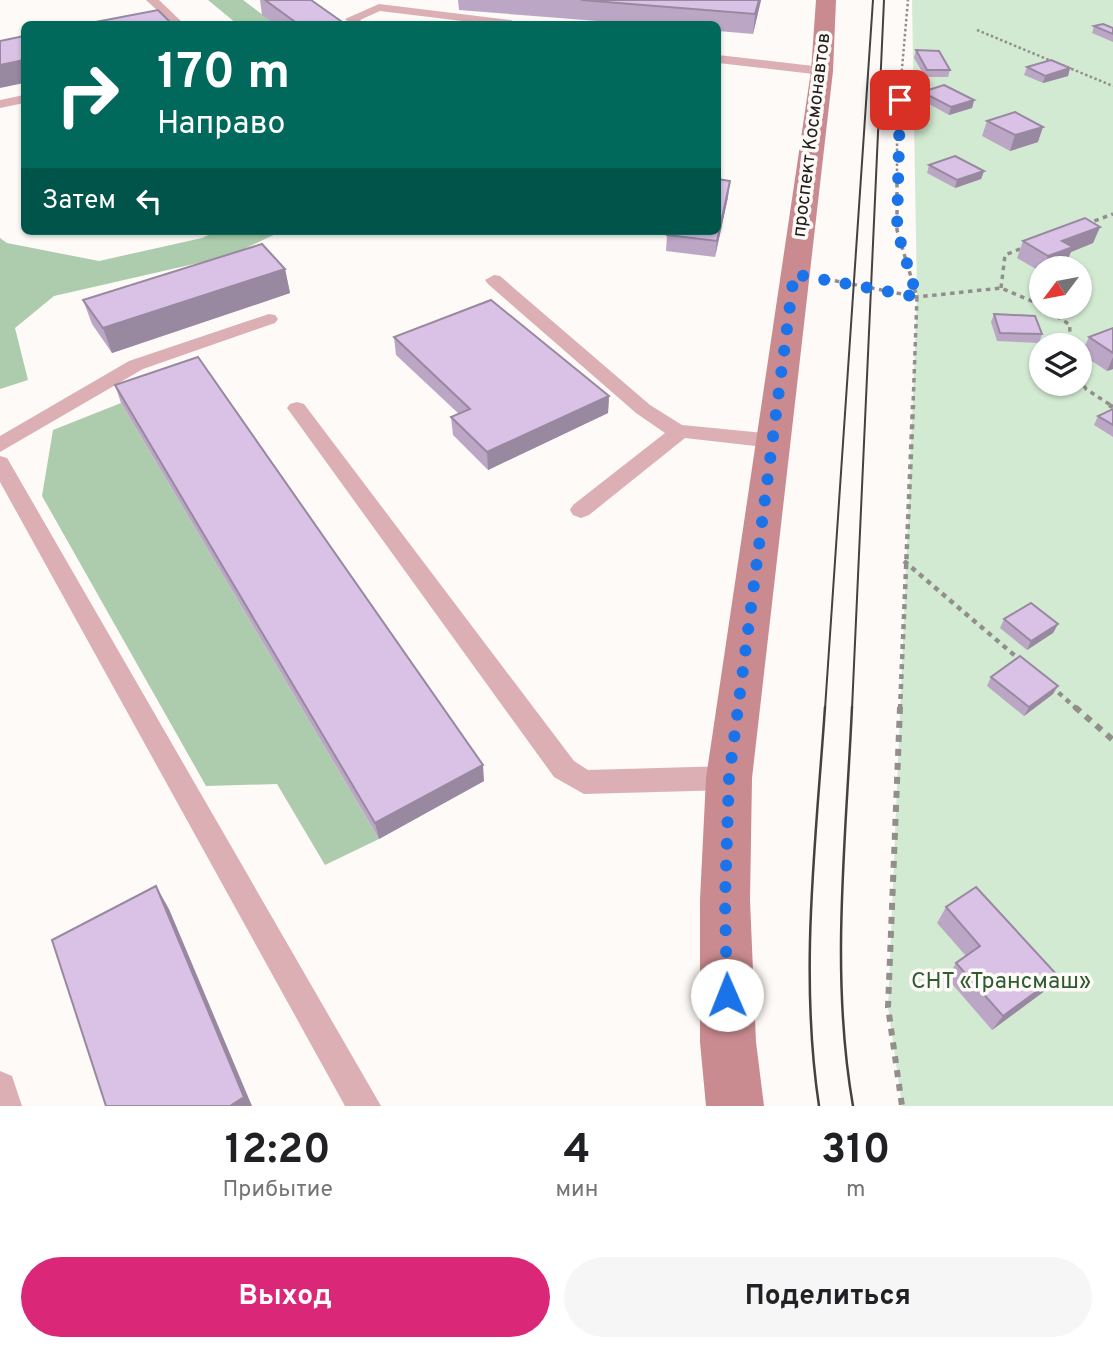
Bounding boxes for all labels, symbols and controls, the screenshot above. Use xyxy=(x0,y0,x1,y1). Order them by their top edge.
street label: проспект Космонавтов xyxy=(788,31,836,239)
text: 170 m xyxy=(157,44,290,106)
icon: right xyxy=(42,49,133,140)
pin xyxy=(870,70,930,130)
icon: arrive xyxy=(881,81,919,119)
text: Направо xyxy=(157,105,285,145)
icon: left xyxy=(130,182,168,220)
text: Затем xyxy=(42,185,116,218)
north arrow xyxy=(1029,256,1092,318)
map controls xyxy=(1029,256,1092,396)
button: layers xyxy=(1029,333,1092,396)
position arrow xyxy=(690,958,764,1032)
park label: СНТ «Трансмаш» xyxy=(911,968,1091,997)
text: 12:20 xyxy=(225,1125,331,1178)
text: 4 xyxy=(563,1125,590,1178)
text: 310 xyxy=(821,1125,890,1178)
text: Прибытие xyxy=(223,1176,333,1205)
text: мин xyxy=(555,1176,598,1205)
text: m xyxy=(846,1176,865,1205)
button: Выход xyxy=(21,1257,550,1337)
button: Поделиться xyxy=(564,1257,1092,1337)

